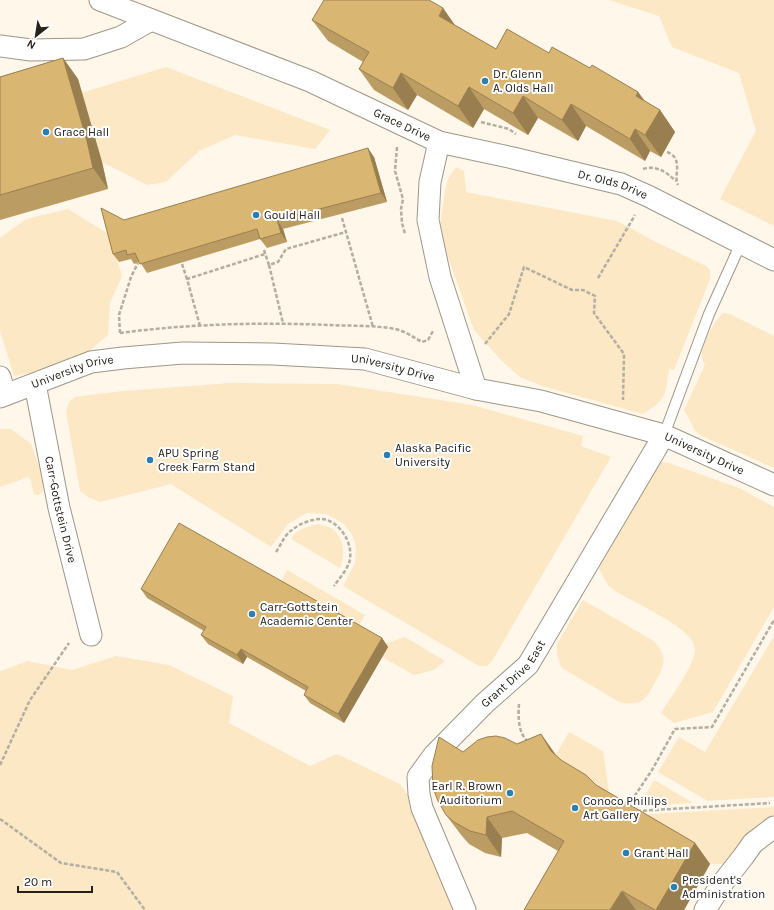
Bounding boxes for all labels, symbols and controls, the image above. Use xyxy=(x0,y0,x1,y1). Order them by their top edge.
north arrow xyxy=(16,16,56,56)
text: N xyxy=(25,37,38,52)
place label: Dr. Glenn A. Olds Hall xyxy=(493,67,554,95)
marker: Dr. Glenn A. Olds Hall xyxy=(480,76,490,86)
street label: Grace Drive xyxy=(371,105,433,144)
place label: Grace Hall xyxy=(54,125,109,139)
marker: Grace Hall xyxy=(41,127,51,137)
street label: Dr. Olds Drive xyxy=(576,167,650,202)
place label: Gould Hall xyxy=(264,208,320,222)
marker: Gould Hall xyxy=(251,210,261,220)
street label: University Drive xyxy=(350,351,436,385)
street label: University Drive xyxy=(29,352,114,391)
street label: University Drive xyxy=(662,429,746,477)
place label: Alaska Pacific University xyxy=(395,441,471,469)
place label: APU Spring Creek Farm Stand xyxy=(158,446,255,474)
marker: Alaska Pacific University xyxy=(382,450,392,460)
street label: Carr-Gottstein Drive xyxy=(42,455,80,564)
marker: APU Spring Creek Farm Stand xyxy=(145,455,155,465)
place label: Carr-Gottstein Academic Center xyxy=(260,600,353,628)
marker: Carr-Gottstein Academic Center xyxy=(247,609,257,619)
street label: Grant Drive East xyxy=(478,637,548,710)
place label: Earl R. Brown Auditorium xyxy=(431,779,502,807)
marker: Earl R. Brown Auditorium xyxy=(505,788,515,798)
place label: Conoco Phillips Art Gallery xyxy=(583,794,667,822)
marker: Conoco Phillips Art Gallery xyxy=(570,803,580,813)
place label: Grant Hall xyxy=(634,846,689,860)
marker: Grant Hall xyxy=(621,848,631,858)
scale bar xyxy=(18,868,92,894)
place label: President's Administration xyxy=(682,873,765,901)
text: 20 m xyxy=(24,875,52,889)
marker: President's Administration xyxy=(669,882,679,892)

